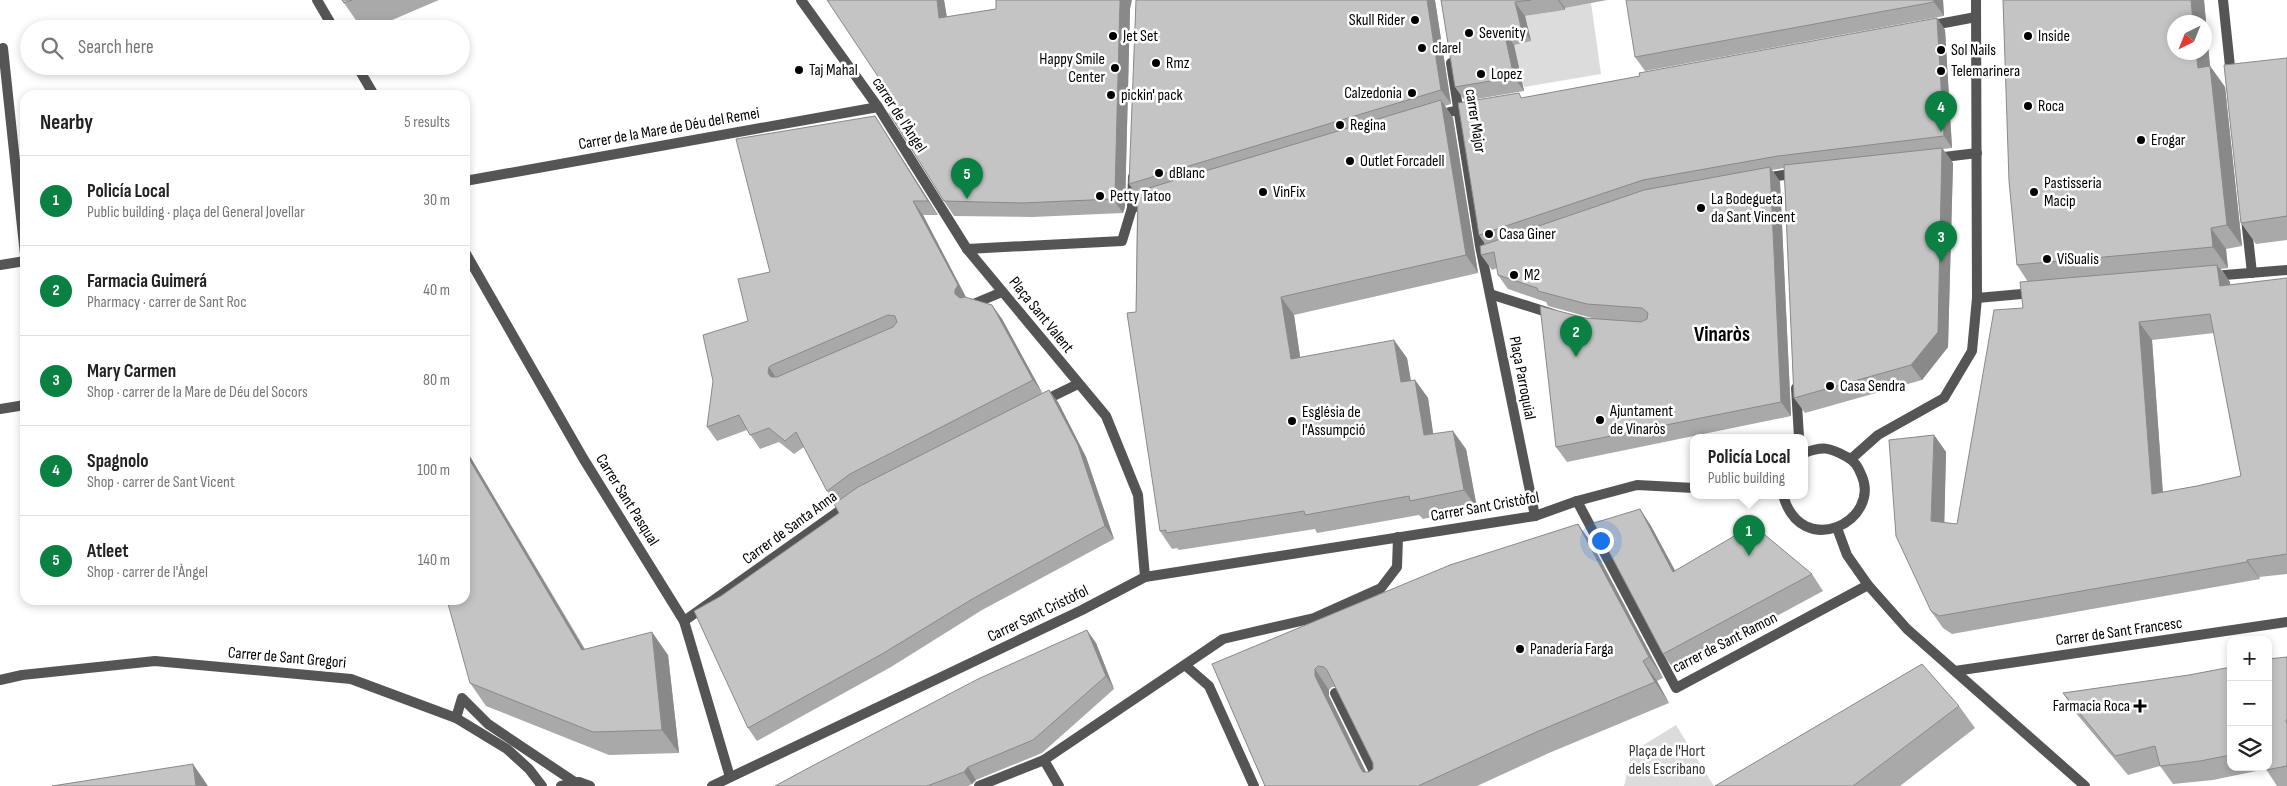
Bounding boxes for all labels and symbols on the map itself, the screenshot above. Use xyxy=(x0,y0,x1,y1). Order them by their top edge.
place label: Skull Rider xyxy=(1349,11,1405,30)
marker: Skull Rider xyxy=(1409,14,1421,26)
north arrow xyxy=(2167,15,2212,60)
place label: Sevenity xyxy=(1479,24,1526,43)
place label: Jet Set xyxy=(1122,27,1158,46)
marker: Sevenity xyxy=(1463,27,1475,39)
place label: Inside xyxy=(2038,27,2070,46)
marker: Jet Set xyxy=(1107,30,1119,42)
marker: Inside xyxy=(2022,30,2034,42)
place label: clarel xyxy=(1432,39,1461,58)
place label: Sol Nails xyxy=(1951,41,1996,60)
marker: clarel xyxy=(1416,42,1428,54)
marker: Sol Nails xyxy=(1935,44,1947,56)
place label: Happy Smile Center xyxy=(1039,50,1105,87)
place label: Rmz xyxy=(1166,54,1190,73)
marker: Rmz xyxy=(1150,57,1162,69)
place label: Taj Mahal xyxy=(809,61,858,80)
marker: Happy Smile Center xyxy=(1109,62,1121,74)
place label: Telemarinera xyxy=(1951,62,2020,81)
marker: Taj Mahal xyxy=(793,64,805,76)
place label: Lopez xyxy=(1491,65,1522,84)
marker: Telemarinera xyxy=(1935,65,1947,77)
marker: Lopez xyxy=(1475,68,1487,80)
street label: carrer de l'Àngel xyxy=(868,74,930,156)
place label: Calzedonia xyxy=(1344,84,1402,103)
place label: pickin' pack xyxy=(1121,86,1183,105)
marker: Calzedonia xyxy=(1406,87,1418,99)
street label: carrer Major xyxy=(1461,88,1490,155)
marker: pickin' pack xyxy=(1105,89,1117,101)
pin: 4 xyxy=(1925,91,1957,132)
place label: Roca xyxy=(2038,97,2064,116)
marker: Roca xyxy=(2022,100,2034,112)
street label: Carrer de la Mare de Déu del Remei xyxy=(577,104,761,154)
place label: Regina xyxy=(1350,116,1386,135)
marker: Regina xyxy=(1334,119,1346,131)
place label: Erogar xyxy=(2151,131,2186,150)
marker: Erogar xyxy=(2135,134,2147,146)
place label: Outlet Forcadell xyxy=(1360,152,1444,171)
marker: Outlet Forcadell xyxy=(1344,155,1356,167)
pin: 5 xyxy=(951,158,983,199)
place label: dBlanc xyxy=(1169,164,1205,183)
marker: dBlanc xyxy=(1153,167,1165,179)
place label: Pastisseria Macip xyxy=(2044,174,2102,211)
place label: VinFix xyxy=(1273,183,1305,202)
marker: VinFix xyxy=(1257,186,1269,198)
marker: Pastisseria Macip xyxy=(2028,186,2040,198)
place label: Petty Tatoo xyxy=(1110,187,1171,206)
marker: Petty Tatoo xyxy=(1094,190,1106,202)
place label: La Bodegueta da Sant Vincent xyxy=(1711,190,1796,227)
marker: La Bodegueta da Sant Vincent xyxy=(1695,202,1707,214)
pin: 3 xyxy=(1925,221,1957,262)
place label: Casa Giner xyxy=(1499,225,1556,244)
marker: Casa Giner xyxy=(1483,228,1495,240)
place label: ViSualis xyxy=(2057,250,2099,269)
marker: ViSualis xyxy=(2041,253,2053,265)
place label: M2 xyxy=(1524,266,1540,285)
marker: M2 xyxy=(1508,269,1520,281)
street label: Plaça Sant Valent xyxy=(1005,273,1077,357)
pin: 2 xyxy=(1560,316,1592,357)
district label: Vinaròs xyxy=(1694,322,1750,347)
street label: Plaça Parroquial xyxy=(1505,335,1539,421)
place label: Casa Sendra xyxy=(1840,377,1905,396)
marker: Casa Sendra xyxy=(1824,380,1836,392)
place label: Ajuntament de Vinaròs xyxy=(1609,402,1673,439)
place label: Església de l'Assumpció xyxy=(1302,403,1365,440)
marker: Ajuntament de Vinaròs xyxy=(1594,414,1606,426)
marker: Església de l'Assumpció xyxy=(1286,415,1298,427)
street label: Carrer Sant Pasqual xyxy=(591,451,663,549)
street label: Carrer de Santa Anna xyxy=(739,487,841,569)
street label: Carrer Sant Cristòfol xyxy=(1429,488,1541,526)
pin: 1 xyxy=(1733,515,1765,556)
your location xyxy=(1588,528,1614,554)
street label: Carrer Sant Cristòfol xyxy=(985,581,1092,647)
street label: carrer de Sant Ramon xyxy=(1669,608,1781,678)
street label: Carrer de Sant Francesc xyxy=(2055,614,2183,650)
place label: Panadería Farga xyxy=(1530,640,1614,659)
street label: Carrer de Sant Gregori xyxy=(227,643,347,673)
marker: Panadería Farga xyxy=(1514,643,1526,655)
place label: Farmacia Roca xyxy=(2053,697,2130,716)
marker: Farmacia Roca xyxy=(2134,700,2146,712)
park label: Plaça de l'Hort dels Escribano xyxy=(1629,742,1705,779)

